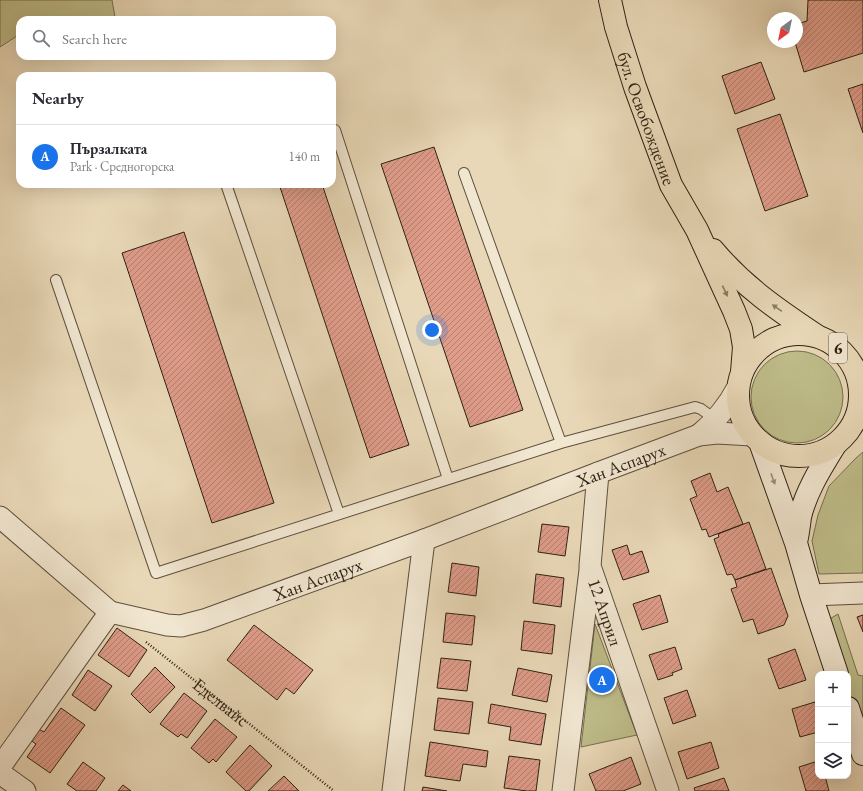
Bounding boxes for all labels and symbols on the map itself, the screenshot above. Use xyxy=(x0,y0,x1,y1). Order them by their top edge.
north arrow xyxy=(767,12,803,48)
street label: бул. Освобождение xyxy=(613,49,681,188)
one-way arrow xyxy=(722,286,728,297)
one-way arrow xyxy=(772,304,782,312)
your location xyxy=(422,320,442,340)
road number: 6 xyxy=(829,333,847,363)
street label: Хан Аспарух xyxy=(572,437,668,492)
one-way arrow xyxy=(771,473,777,485)
street label: Хан Аспарух xyxy=(269,552,365,606)
street label: 12 Април xyxy=(584,575,628,649)
pin: A xyxy=(589,665,615,695)
street label: Еделвайс xyxy=(188,672,254,731)

